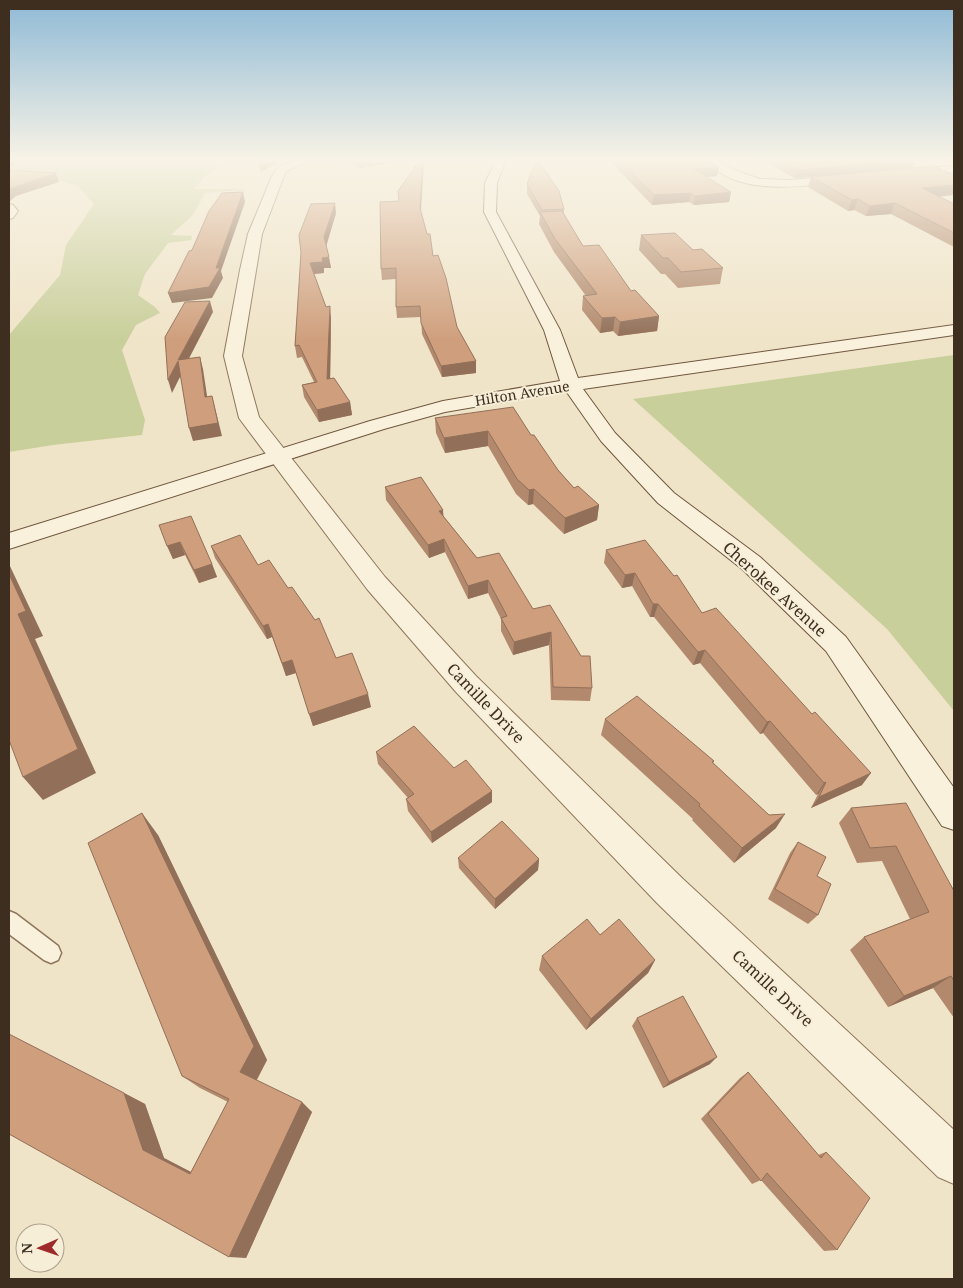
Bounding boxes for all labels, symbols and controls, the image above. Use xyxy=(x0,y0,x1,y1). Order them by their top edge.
street label: Hilton Avenue xyxy=(473,376,571,410)
street label: Cherokee Avenue xyxy=(718,536,832,642)
street label: Camille Drive xyxy=(442,658,530,748)
street label: Camille Drive xyxy=(728,945,818,1031)
north arrow xyxy=(15,1223,65,1273)
text: N xyxy=(17,1243,36,1254)

